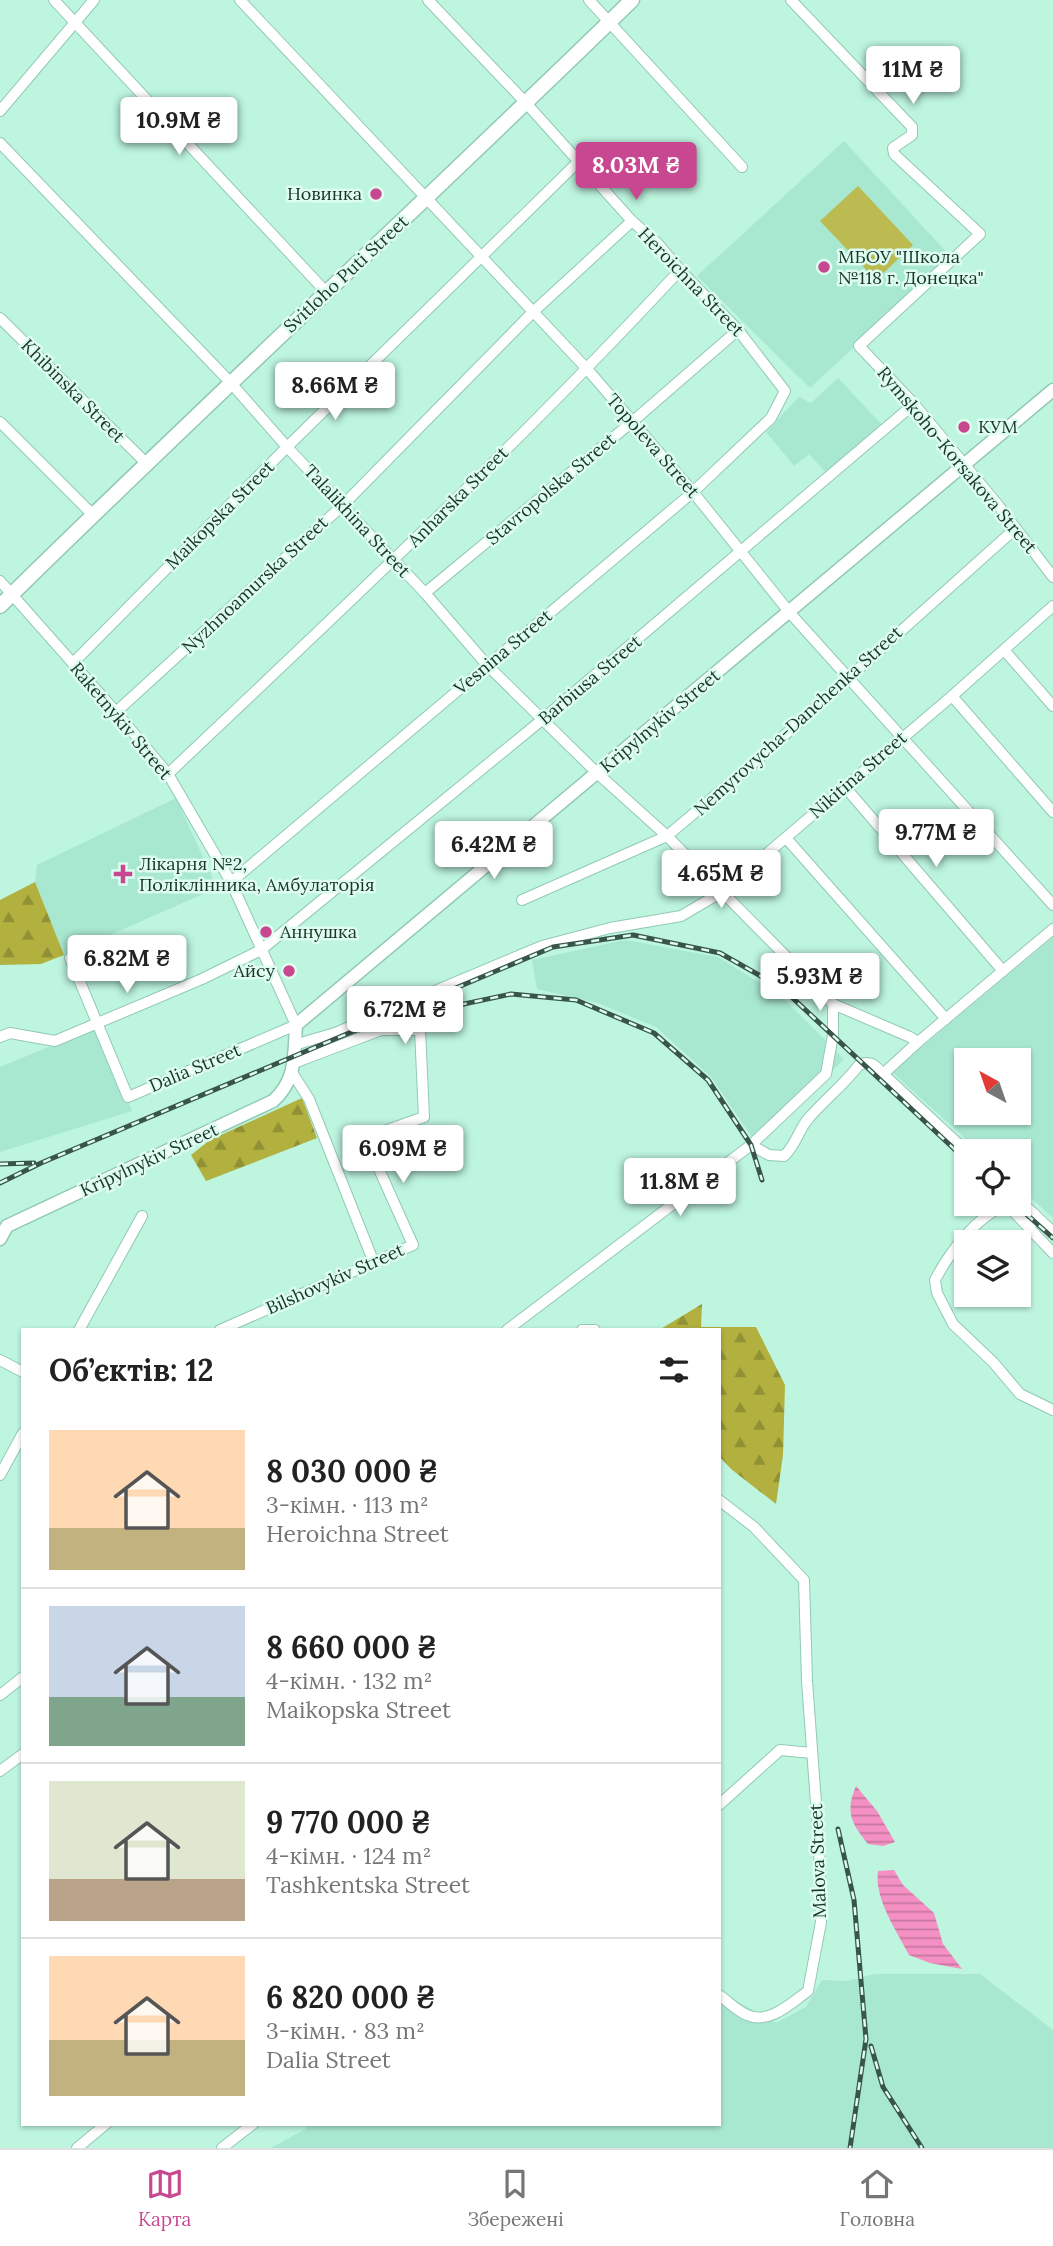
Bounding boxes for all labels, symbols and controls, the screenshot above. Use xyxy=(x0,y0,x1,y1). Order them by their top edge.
pin: 11M ₴ xyxy=(864,46,962,106)
text: 11M ₴ xyxy=(882,54,944,83)
pin: 10.9M ₴ xyxy=(114,97,244,157)
text: 10.9M ₴ xyxy=(136,105,222,134)
pin: 8.03M ₴ xyxy=(571,142,701,202)
text: 8.03M ₴ xyxy=(592,150,680,179)
place label: Новинка xyxy=(287,182,362,205)
marker: Новинка xyxy=(368,186,384,202)
street label: Svitloho Puti Street xyxy=(278,210,413,337)
street label: Heroichna Street xyxy=(633,222,749,341)
place label: МБОУ "Школа №118 г. Донецка" xyxy=(838,245,984,289)
marker: МБОУ "Школа №118 г. Донецка" xyxy=(816,259,832,275)
street label: Khibinska Street xyxy=(17,334,130,447)
pin: 8.66M ₴ xyxy=(270,362,400,422)
street label: Rymskoho-Korsakova Street xyxy=(872,362,1042,558)
text: 8.66M ₴ xyxy=(291,370,379,399)
street label: Topoleva Street xyxy=(602,389,705,503)
place label: КУМ xyxy=(978,415,1018,438)
marker: КУМ xyxy=(956,419,972,435)
street label: Stavropolska Street xyxy=(481,428,620,550)
street label: Anharska Street xyxy=(402,441,513,553)
street label: Maikopska Street xyxy=(160,455,279,574)
street label: Talalikhina Street xyxy=(299,459,416,582)
street label: Nyzhnoamurska Street xyxy=(177,511,333,658)
street label: Vesnina Street xyxy=(448,604,556,700)
street label: Nemyrovycha-Danchenka Street xyxy=(689,621,907,820)
street label: Barbiusa Street xyxy=(533,630,646,730)
street label: Raketnykiv Street xyxy=(65,657,177,784)
street label: Kripylnykiv Street xyxy=(595,664,724,778)
street label: Nikitina Street xyxy=(804,726,911,823)
pin: 9.77M ₴ xyxy=(871,810,1001,869)
text: 9.77M ₴ xyxy=(895,817,977,846)
pin: 6.42M ₴ xyxy=(429,822,559,881)
text: 6.42M ₴ xyxy=(451,829,537,858)
pin: 4.65M ₴ xyxy=(656,850,786,910)
place label: Лікарня №2, Поліклінника, Амбулаторія xyxy=(139,852,375,896)
text: 4.65M ₴ xyxy=(678,858,764,887)
marker: Лікарня №2, Поліклінника, Амбулаторія xyxy=(113,864,133,884)
place label: Аннушка xyxy=(279,920,357,943)
marker: Аннушка xyxy=(258,924,274,940)
pin: 6.82M ₴ xyxy=(62,936,192,995)
text: 6.82M ₴ xyxy=(83,943,171,972)
pin: 5.93M ₴ xyxy=(755,954,885,1013)
place label: Айсу xyxy=(232,959,275,982)
text: 5.93M ₴ xyxy=(777,961,863,990)
marker: Айсу xyxy=(281,963,297,979)
pin: 6.72M ₴ xyxy=(340,986,470,1046)
text: 6.72M ₴ xyxy=(363,994,447,1023)
street label: Dalia Street xyxy=(145,1038,244,1097)
north arrow xyxy=(954,1048,1031,1125)
map controls xyxy=(954,1048,1031,1307)
street label: Kripylnykiv Street xyxy=(76,1117,222,1202)
pin: 6.09M ₴ xyxy=(338,1126,468,1185)
text: 6.09M ₴ xyxy=(358,1133,448,1162)
button: locate xyxy=(954,1139,1031,1216)
pin: 11.8M ₴ xyxy=(615,1158,745,1218)
text: 11.8M ₴ xyxy=(640,1166,720,1195)
button: layers xyxy=(954,1230,1031,1307)
street label: Bilshovykiv Street xyxy=(262,1238,407,1319)
text: Об’єктів: 12 xyxy=(49,1351,214,1389)
icon: filters xyxy=(655,1351,693,1389)
text: 8 030 000 ₴ xyxy=(266,1452,438,1490)
icon: home xyxy=(105,1458,189,1542)
text: 3-кімн. · 113 m² xyxy=(266,1490,429,1519)
text: Heroichna Street xyxy=(266,1519,449,1548)
text: 8 660 000 ₴ xyxy=(266,1628,437,1666)
icon: home xyxy=(105,1634,189,1718)
text: 4-кімн. · 132 m² xyxy=(266,1666,432,1695)
text: Maikopska Street xyxy=(266,1695,451,1724)
text: 9 770 000 ₴ xyxy=(266,1803,431,1841)
street label: Malova Street xyxy=(804,1803,831,1919)
icon: home xyxy=(105,1809,189,1893)
text: 4-кімн. · 124 m² xyxy=(266,1841,431,1870)
text: Tashkentska Street xyxy=(266,1870,470,1899)
text: 6 820 000 ₴ xyxy=(266,1978,435,2016)
icon: home xyxy=(105,1984,189,2068)
text: 3-кімн. · 83 m² xyxy=(266,2016,425,2045)
text: Dalia Street xyxy=(266,2045,391,2074)
tab: Карта xyxy=(138,2165,191,2231)
tab: Збережені xyxy=(467,2165,564,2231)
tab: Головна xyxy=(840,2165,915,2231)

